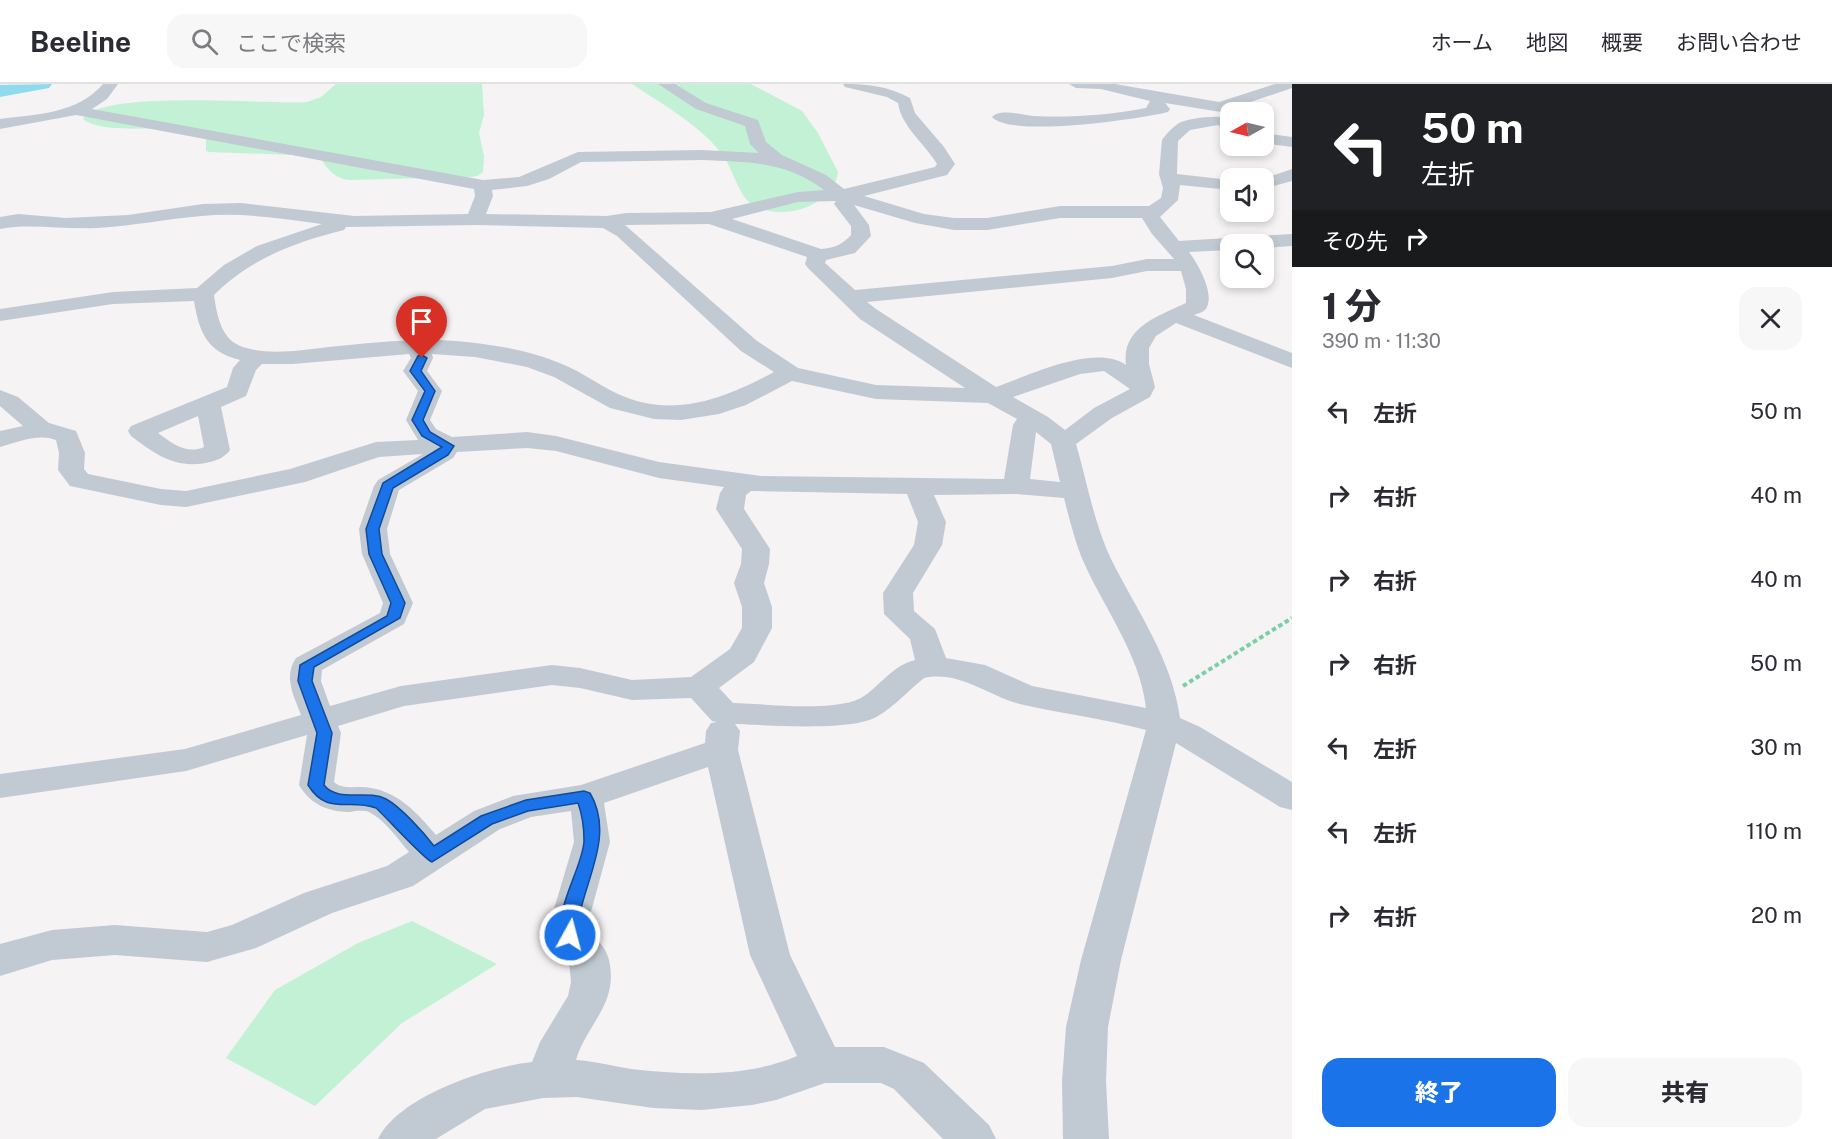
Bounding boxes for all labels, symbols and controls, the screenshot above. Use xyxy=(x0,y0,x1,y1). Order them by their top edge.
search box xyxy=(167,14,587,68)
text: Beeline xyxy=(30,25,131,58)
icon: search xyxy=(188,25,221,58)
text: ここで検索 xyxy=(236,30,346,56)
text: ホーム xyxy=(1431,30,1493,55)
text: 地図 xyxy=(1526,30,1568,55)
text: 概要 xyxy=(1601,30,1643,55)
text: お問い合わせ xyxy=(1676,30,1802,55)
north arrow xyxy=(1220,102,1274,156)
map controls xyxy=(1220,102,1274,288)
text: 50 m xyxy=(1421,103,1524,152)
icon: left xyxy=(1322,108,1400,186)
text: 左折 xyxy=(1421,158,1475,190)
button: sound xyxy=(1220,168,1274,222)
icon: right xyxy=(1400,222,1433,255)
text: その先 xyxy=(1322,228,1388,254)
button: search xyxy=(1220,234,1274,288)
text: 1 分 xyxy=(1322,285,1382,327)
button: close xyxy=(1739,287,1802,350)
pin xyxy=(396,296,447,358)
icon: arrive xyxy=(405,305,438,338)
text: 390 m · 11:30 xyxy=(1322,329,1441,353)
icon: left xyxy=(1322,395,1355,428)
text: 50 m xyxy=(1750,398,1802,424)
text: 左折 xyxy=(1373,400,1417,426)
icon: right xyxy=(1322,479,1355,512)
text: 40 m xyxy=(1750,482,1802,508)
text: 右折 xyxy=(1373,484,1417,510)
icon: right xyxy=(1322,563,1355,596)
text: 40 m xyxy=(1750,566,1802,592)
text: 右折 xyxy=(1373,568,1417,594)
icon: right xyxy=(1322,647,1355,680)
text: 50 m xyxy=(1750,650,1802,676)
text: 右折 xyxy=(1373,652,1417,678)
icon: left xyxy=(1322,731,1355,764)
text: 30 m xyxy=(1750,734,1802,760)
text: 左折 xyxy=(1373,736,1417,762)
icon: left xyxy=(1322,815,1355,848)
text: 110 m xyxy=(1746,818,1802,844)
text: 左折 xyxy=(1373,820,1417,846)
icon: right xyxy=(1322,899,1355,932)
text: 20 m xyxy=(1751,902,1802,928)
position arrow xyxy=(538,903,602,967)
text: 右折 xyxy=(1373,904,1417,930)
button: 終了 xyxy=(1322,1058,1556,1127)
button: 共有 xyxy=(1568,1058,1802,1127)

